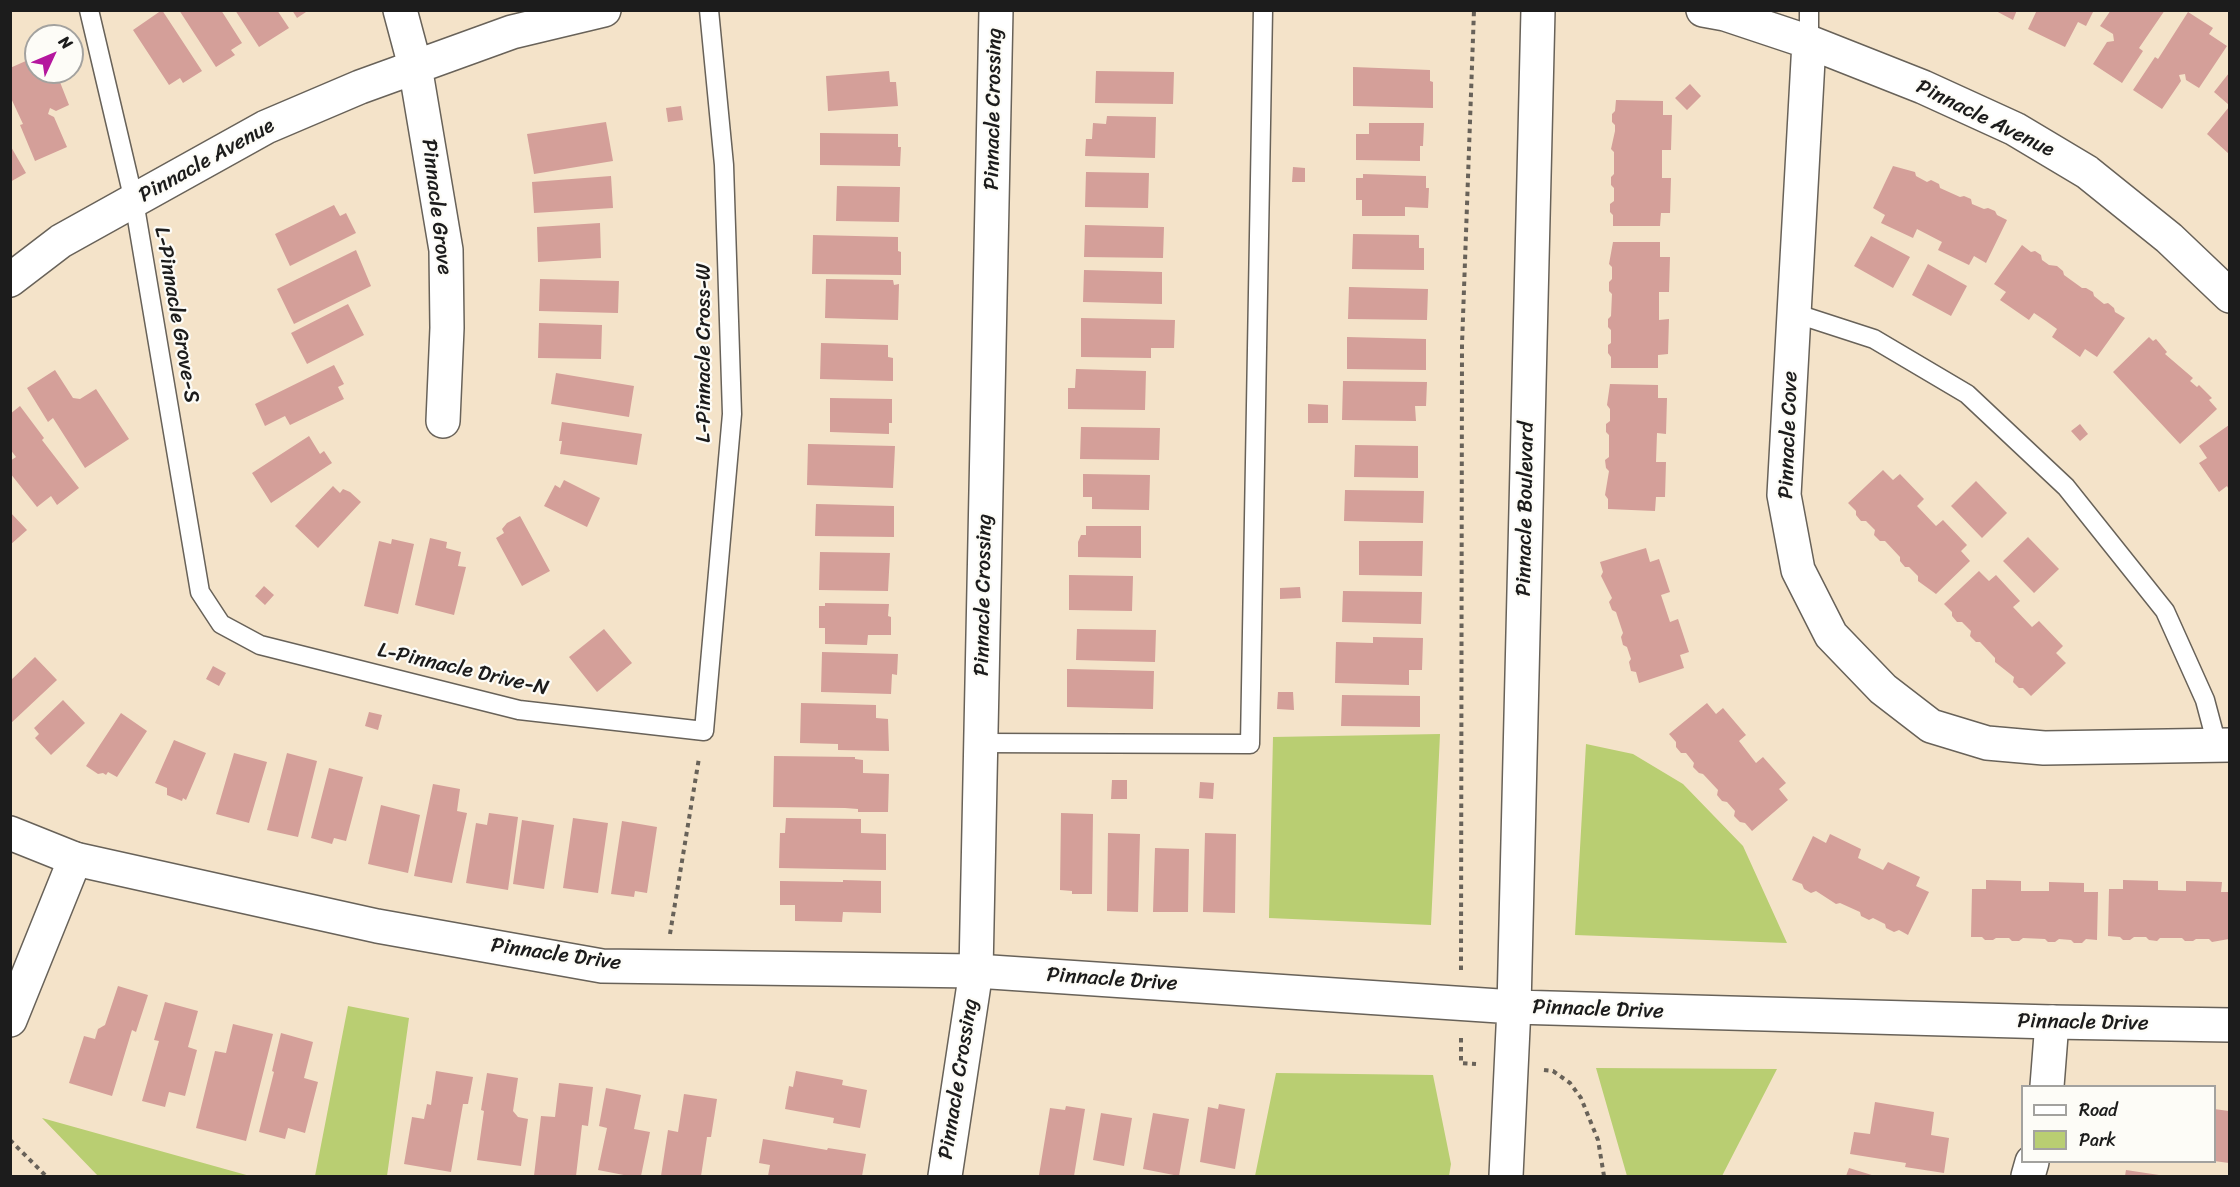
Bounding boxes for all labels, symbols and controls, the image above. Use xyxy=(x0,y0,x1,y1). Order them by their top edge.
north arrow xyxy=(24,24,84,84)
text: N xyxy=(52,28,80,57)
street label: Pinnacle Crossing xyxy=(980,28,1008,190)
street label: Pinnacle Avenue xyxy=(1912,75,2058,163)
street label: Pinnacle Avenue xyxy=(135,113,279,209)
street label: Pinnacle Grove xyxy=(415,138,457,276)
street label: L-Pinnacle Grove-S xyxy=(148,225,204,405)
street label: L-Pinnacle Cross-W xyxy=(692,263,718,443)
street label: Pinnacle Cove xyxy=(1774,371,1804,499)
street label: Pinnacle Boulevard xyxy=(1512,421,1540,597)
street label: Pinnacle Crossing xyxy=(970,514,998,676)
street label: L-Pinnacle Drive-N xyxy=(375,638,551,702)
street label: Pinnacle Drive xyxy=(489,933,623,977)
street label: Pinnacle Drive xyxy=(1046,963,1178,997)
street label: Pinnacle Drive xyxy=(1532,995,1664,1025)
street label: Pinnacle Crossing xyxy=(934,997,984,1161)
street label: Pinnacle Drive xyxy=(2017,1009,2149,1037)
legend xyxy=(2021,1085,2216,1163)
text: Road xyxy=(2079,1094,2118,1126)
text: Park xyxy=(2079,1124,2116,1156)

